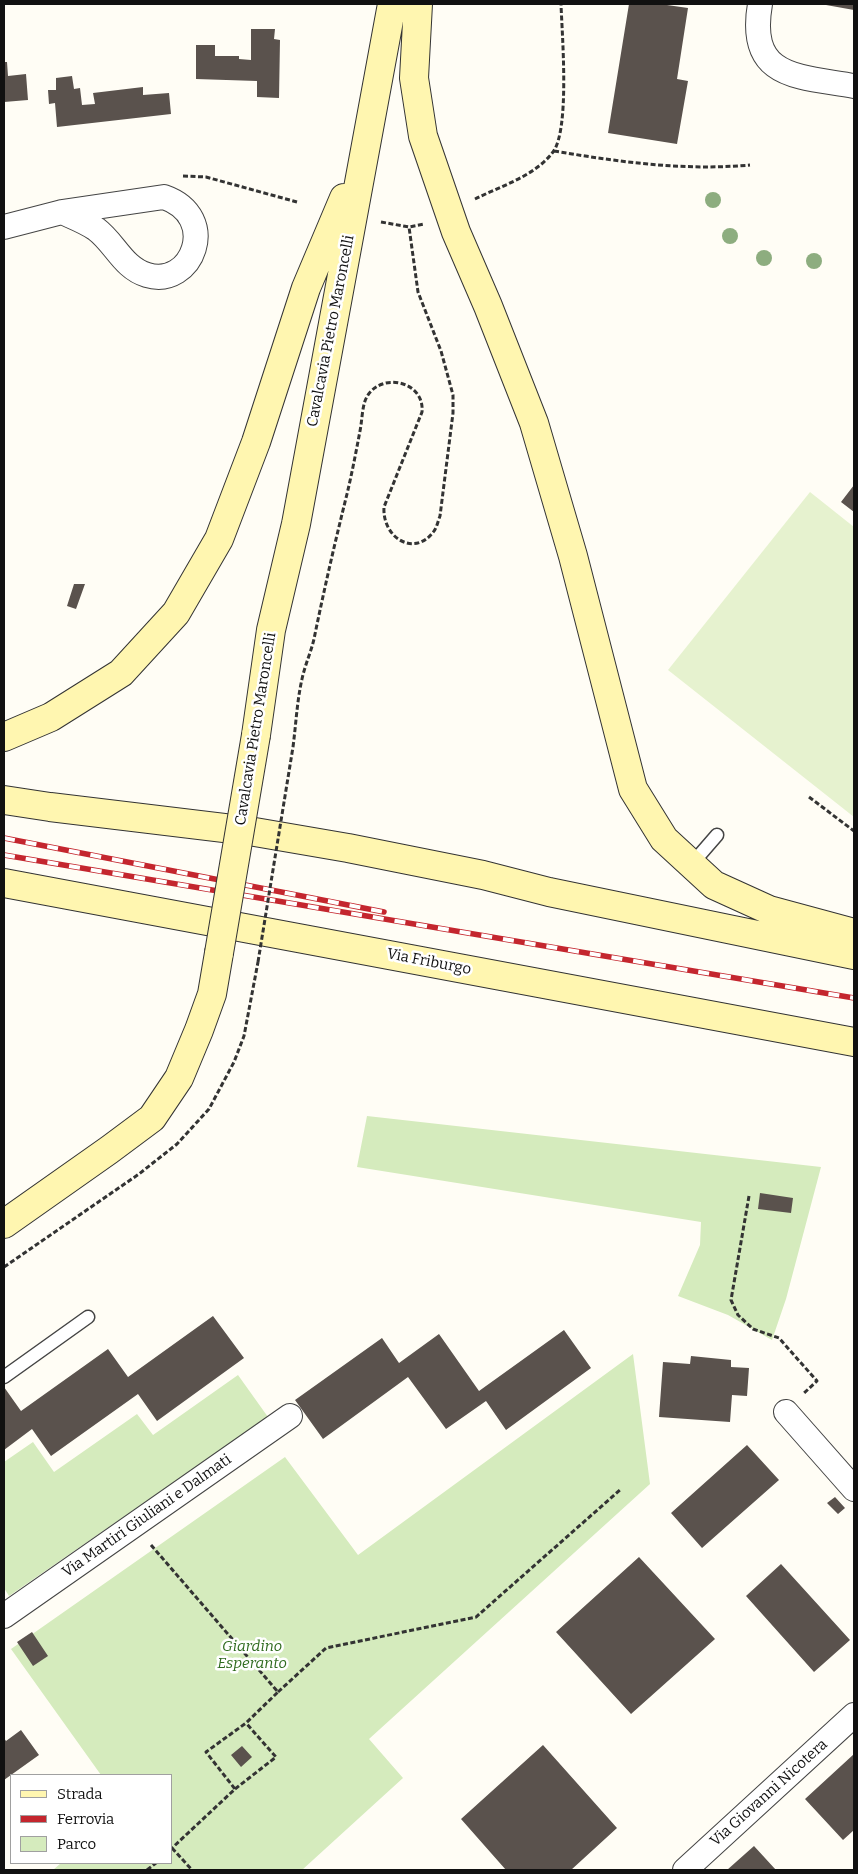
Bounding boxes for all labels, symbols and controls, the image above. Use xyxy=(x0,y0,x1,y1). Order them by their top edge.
street label: Cavalcavia Pietro Maroncelli xyxy=(304,234,358,428)
street label: Cavalcavia Pietro Maroncelli xyxy=(232,631,280,827)
street label: Via Friburgo xyxy=(385,945,473,979)
street label: Via Martiri Giuliani e Dalmati xyxy=(59,1451,235,1581)
park label: Giardino Esperanto xyxy=(217,1638,287,1673)
street label: Via Giovanni Nicotera xyxy=(707,1736,831,1850)
legend xyxy=(10,1774,172,1864)
text: Strada xyxy=(57,1785,103,1803)
text: Ferrovia xyxy=(57,1810,114,1828)
text: Parco xyxy=(57,1835,96,1853)

